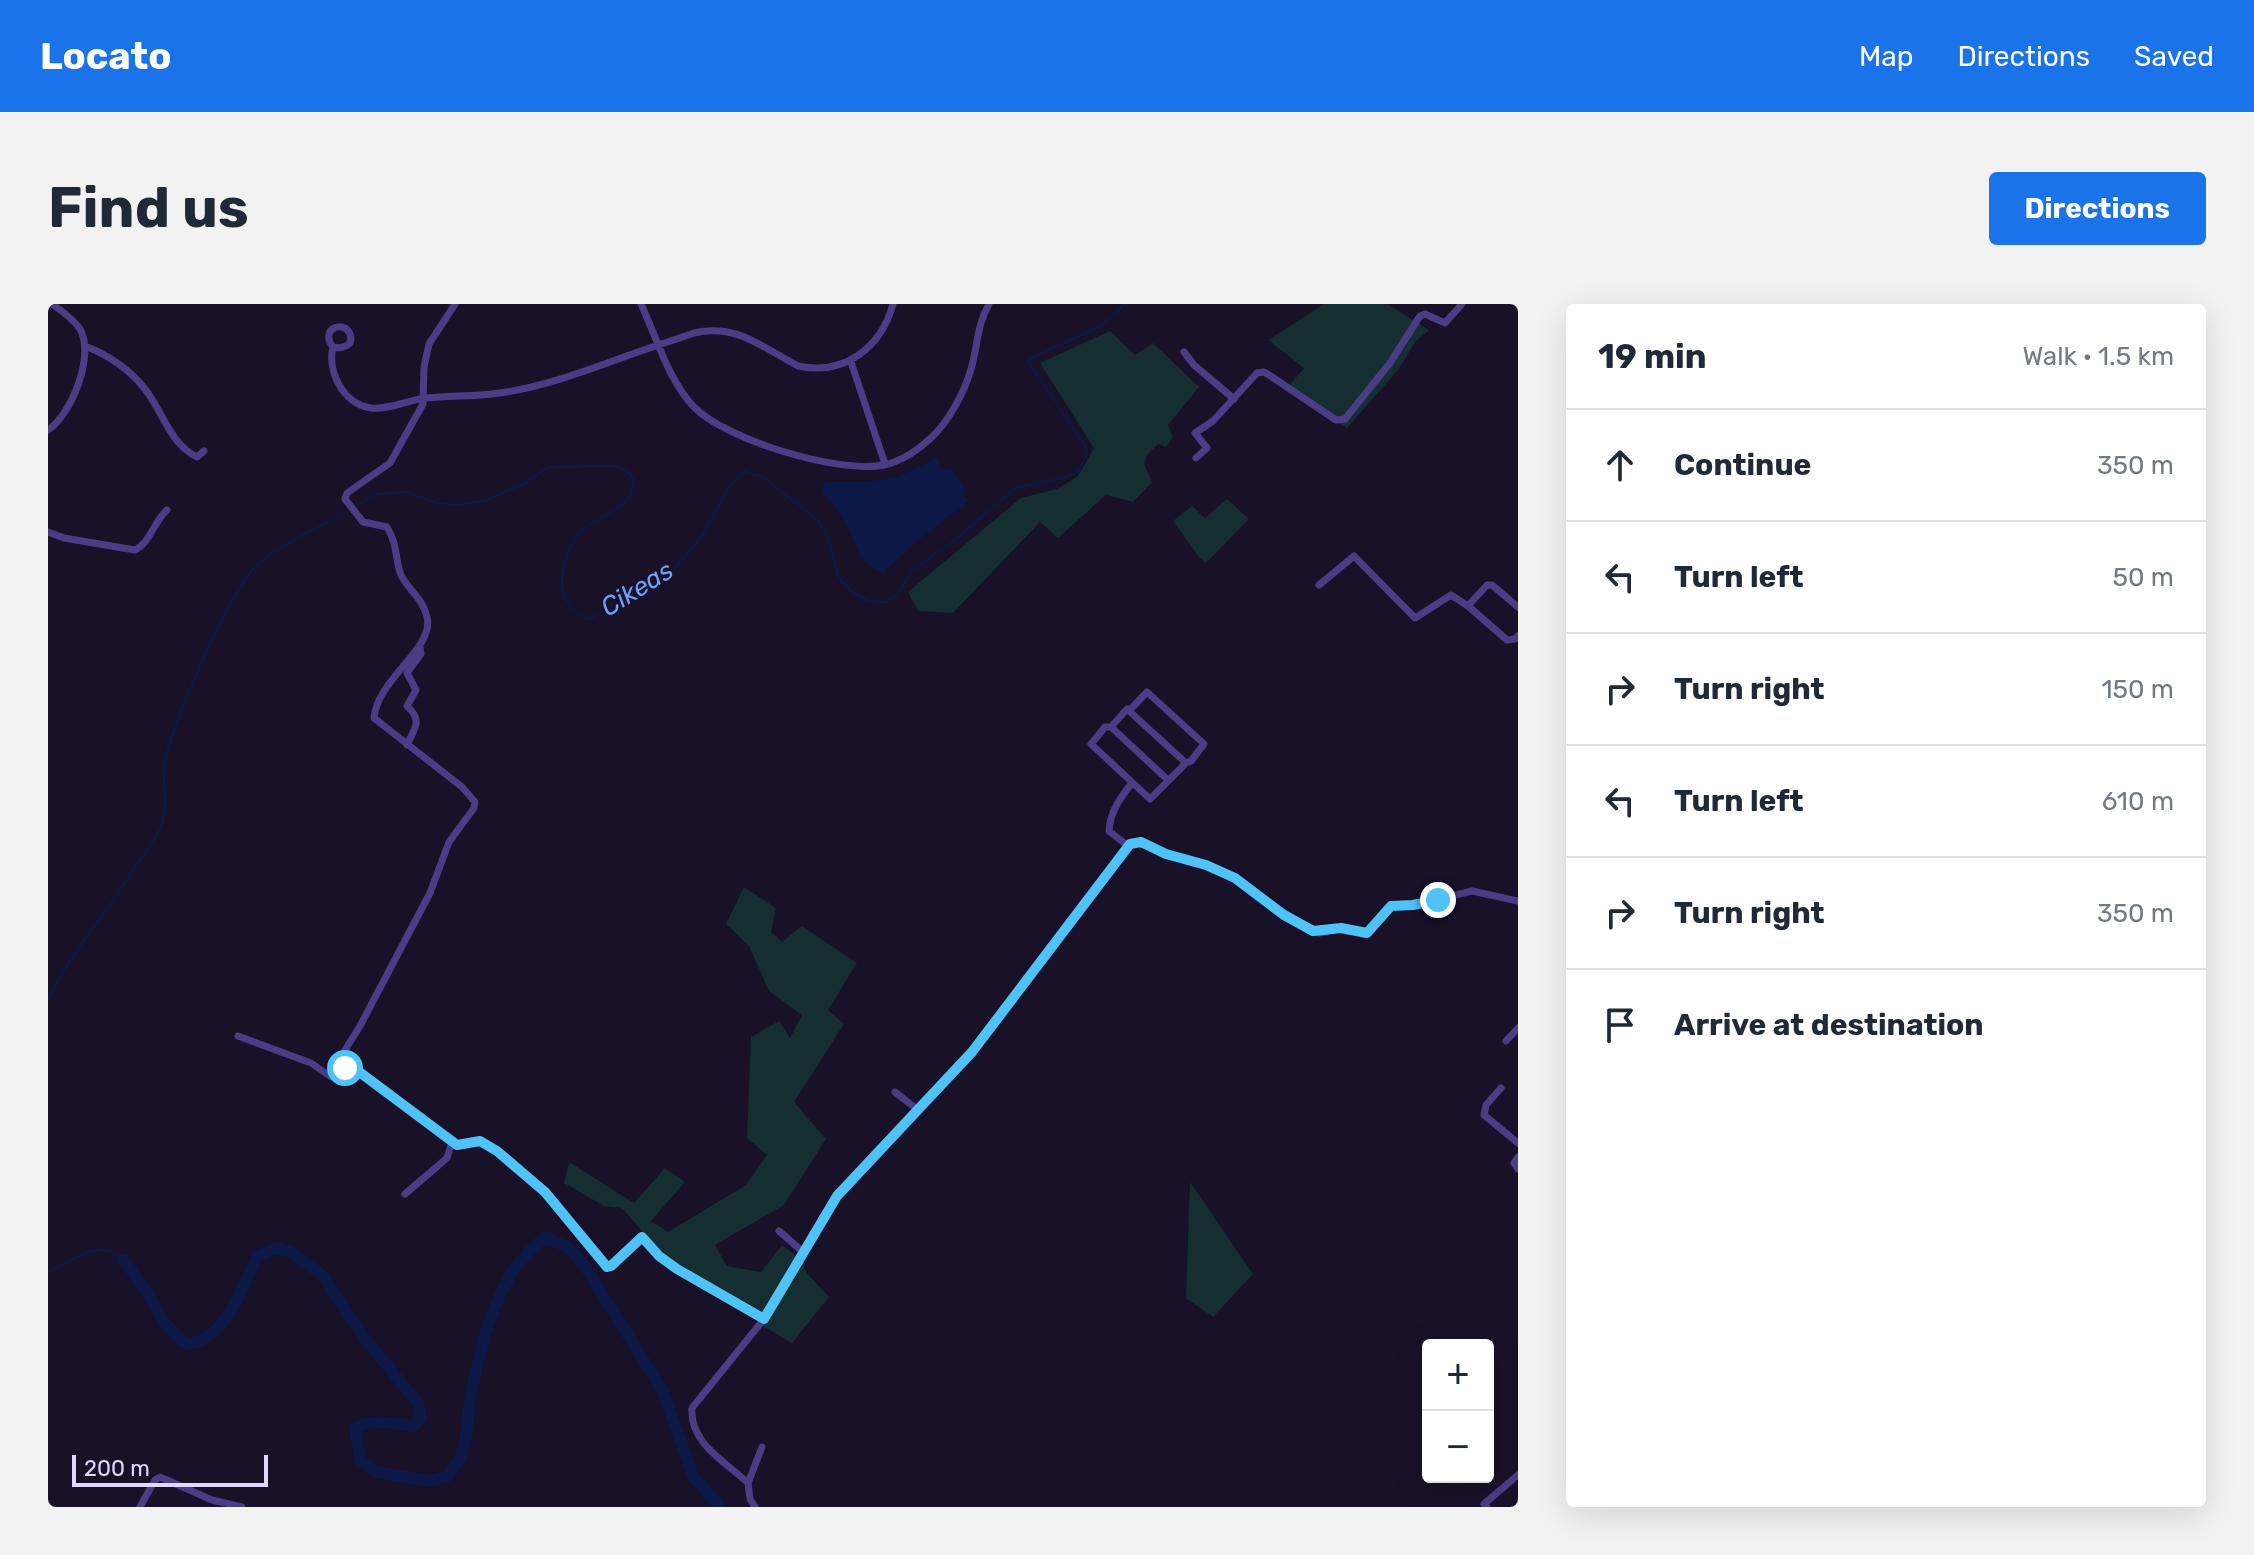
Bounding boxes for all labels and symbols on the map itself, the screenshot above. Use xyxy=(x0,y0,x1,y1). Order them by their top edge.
water label: Cikeas xyxy=(595,555,679,623)
route end xyxy=(1420,882,1456,918)
route start xyxy=(327,1050,363,1086)
scale bar xyxy=(72,1451,268,1487)

